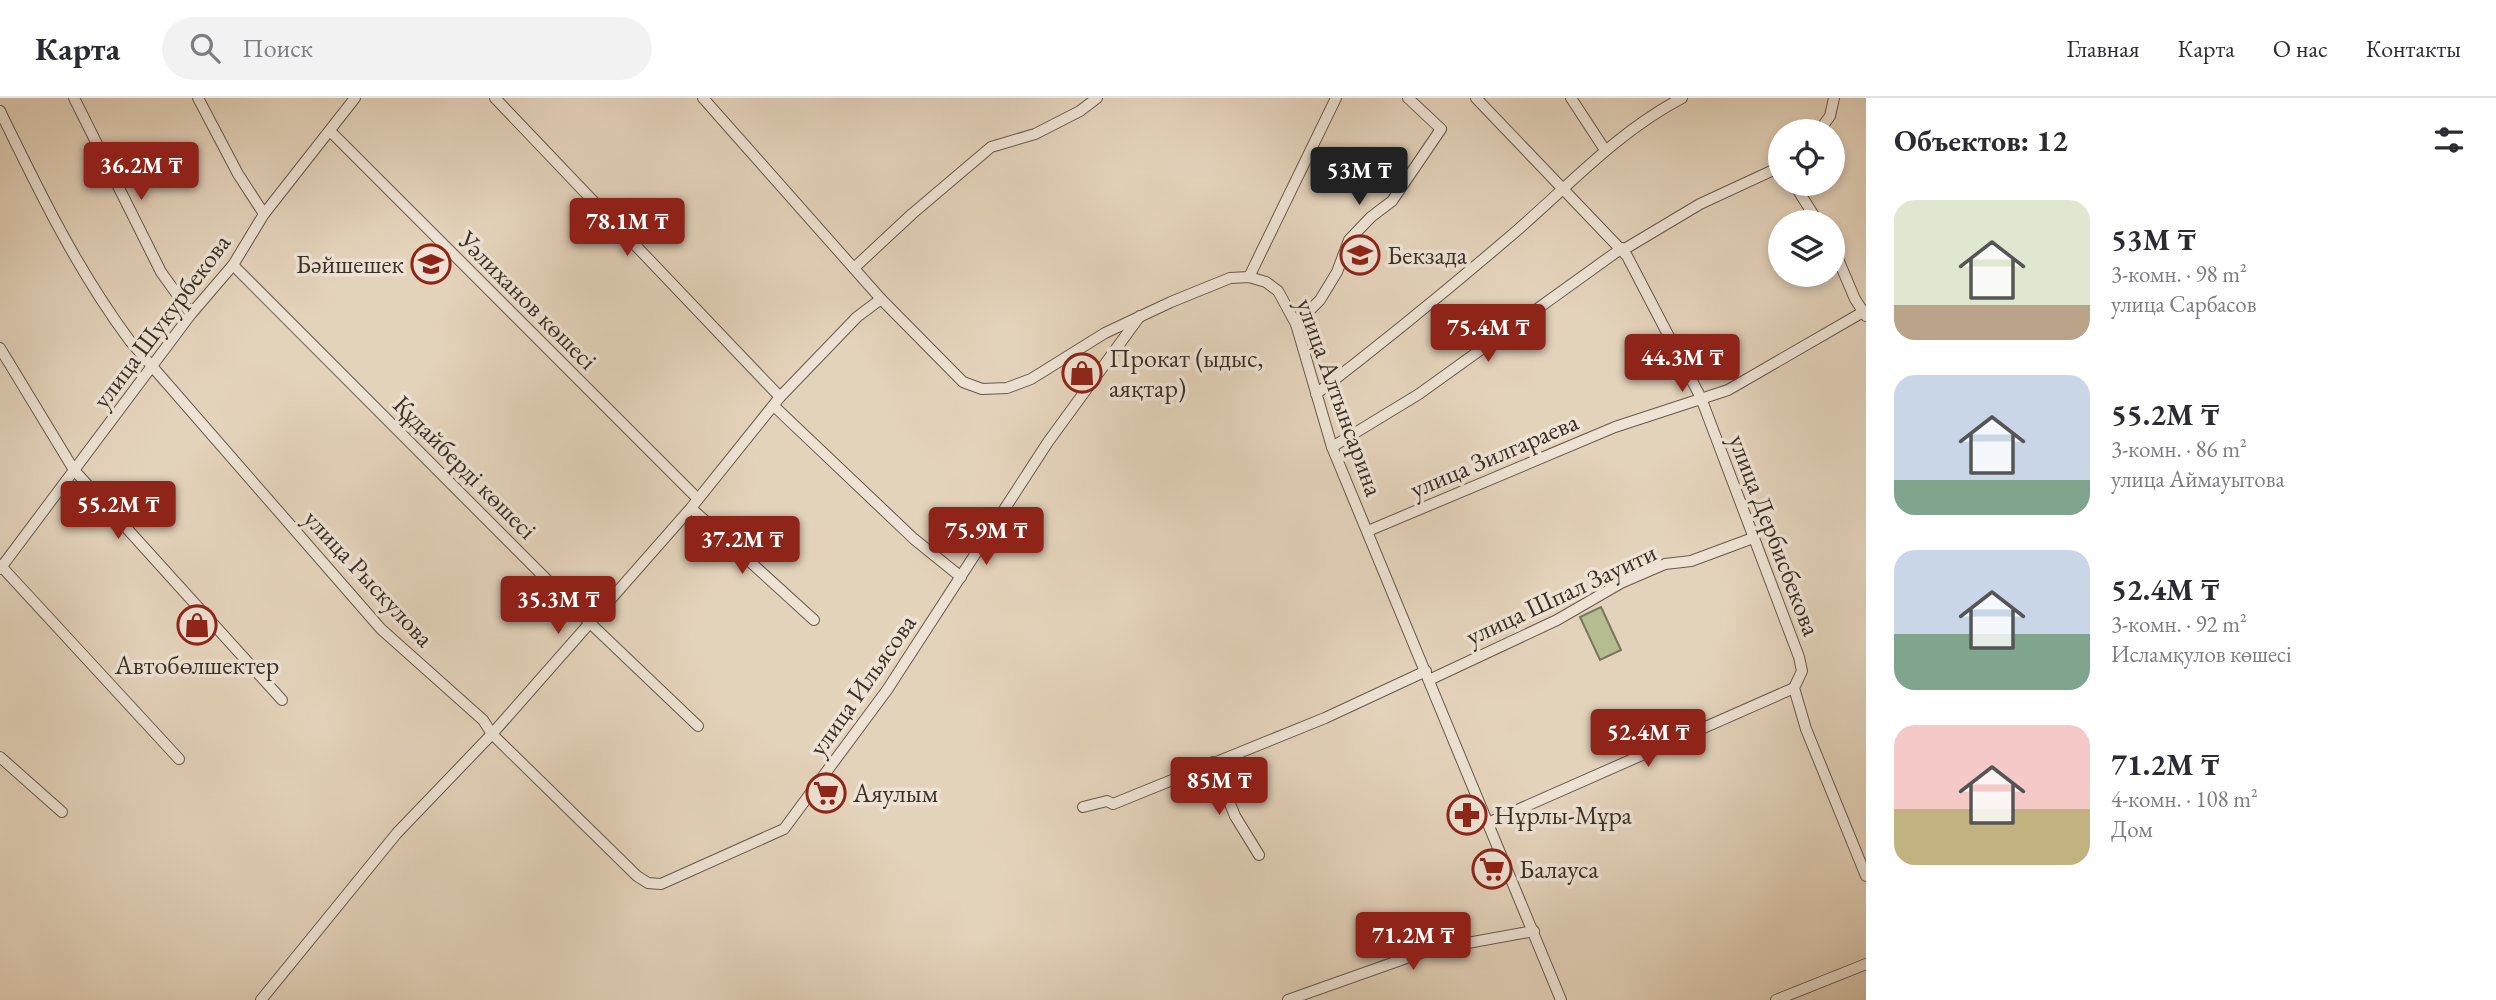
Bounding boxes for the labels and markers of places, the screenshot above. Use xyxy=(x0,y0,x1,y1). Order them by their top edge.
pin: 36.2M ₸ xyxy=(76,142,206,202)
pin: 53M ₸ xyxy=(1310,148,1408,207)
pin: 78.1M ₸ xyxy=(562,198,692,258)
school or university icon: Бекзада xyxy=(1339,234,1381,276)
place label: Бекзада xyxy=(1387,238,1468,272)
school or university icon: Бәйшешек xyxy=(410,243,452,285)
place label: Бәйшешек xyxy=(296,247,405,281)
pin: 75.4M ₸ xyxy=(1423,304,1553,364)
pin: 44.3M ₸ xyxy=(1617,334,1747,394)
place label: Прокат (ыдыс, аяқтар) xyxy=(1109,341,1264,405)
shop icon: Прокат (ыдыс, аяқтар) xyxy=(1061,352,1103,394)
pin: 55.2M ₸ xyxy=(53,482,183,541)
pin: 75.9M ₸ xyxy=(921,508,1051,567)
pin: 37.2M ₸ xyxy=(677,517,807,576)
pin: 35.3M ₸ xyxy=(493,576,623,636)
shop icon: Автобөлшектер xyxy=(176,604,218,646)
place label: Автобөлшектер xyxy=(114,648,279,682)
pin: 52.4M ₸ xyxy=(1583,710,1713,769)
pin: 85M ₸ xyxy=(1170,758,1268,817)
supermarket icon: Аяулым xyxy=(805,772,847,814)
place label: Аяулым xyxy=(852,776,938,810)
pharmacy icon: Нұрлы-Мұра xyxy=(1446,794,1488,836)
place label: Нұрлы-Мұра xyxy=(1494,798,1633,832)
supermarket icon: Балауса xyxy=(1471,848,1513,890)
place label: Балауса xyxy=(1519,852,1599,886)
pin: 71.2M ₸ xyxy=(1348,912,1478,972)

